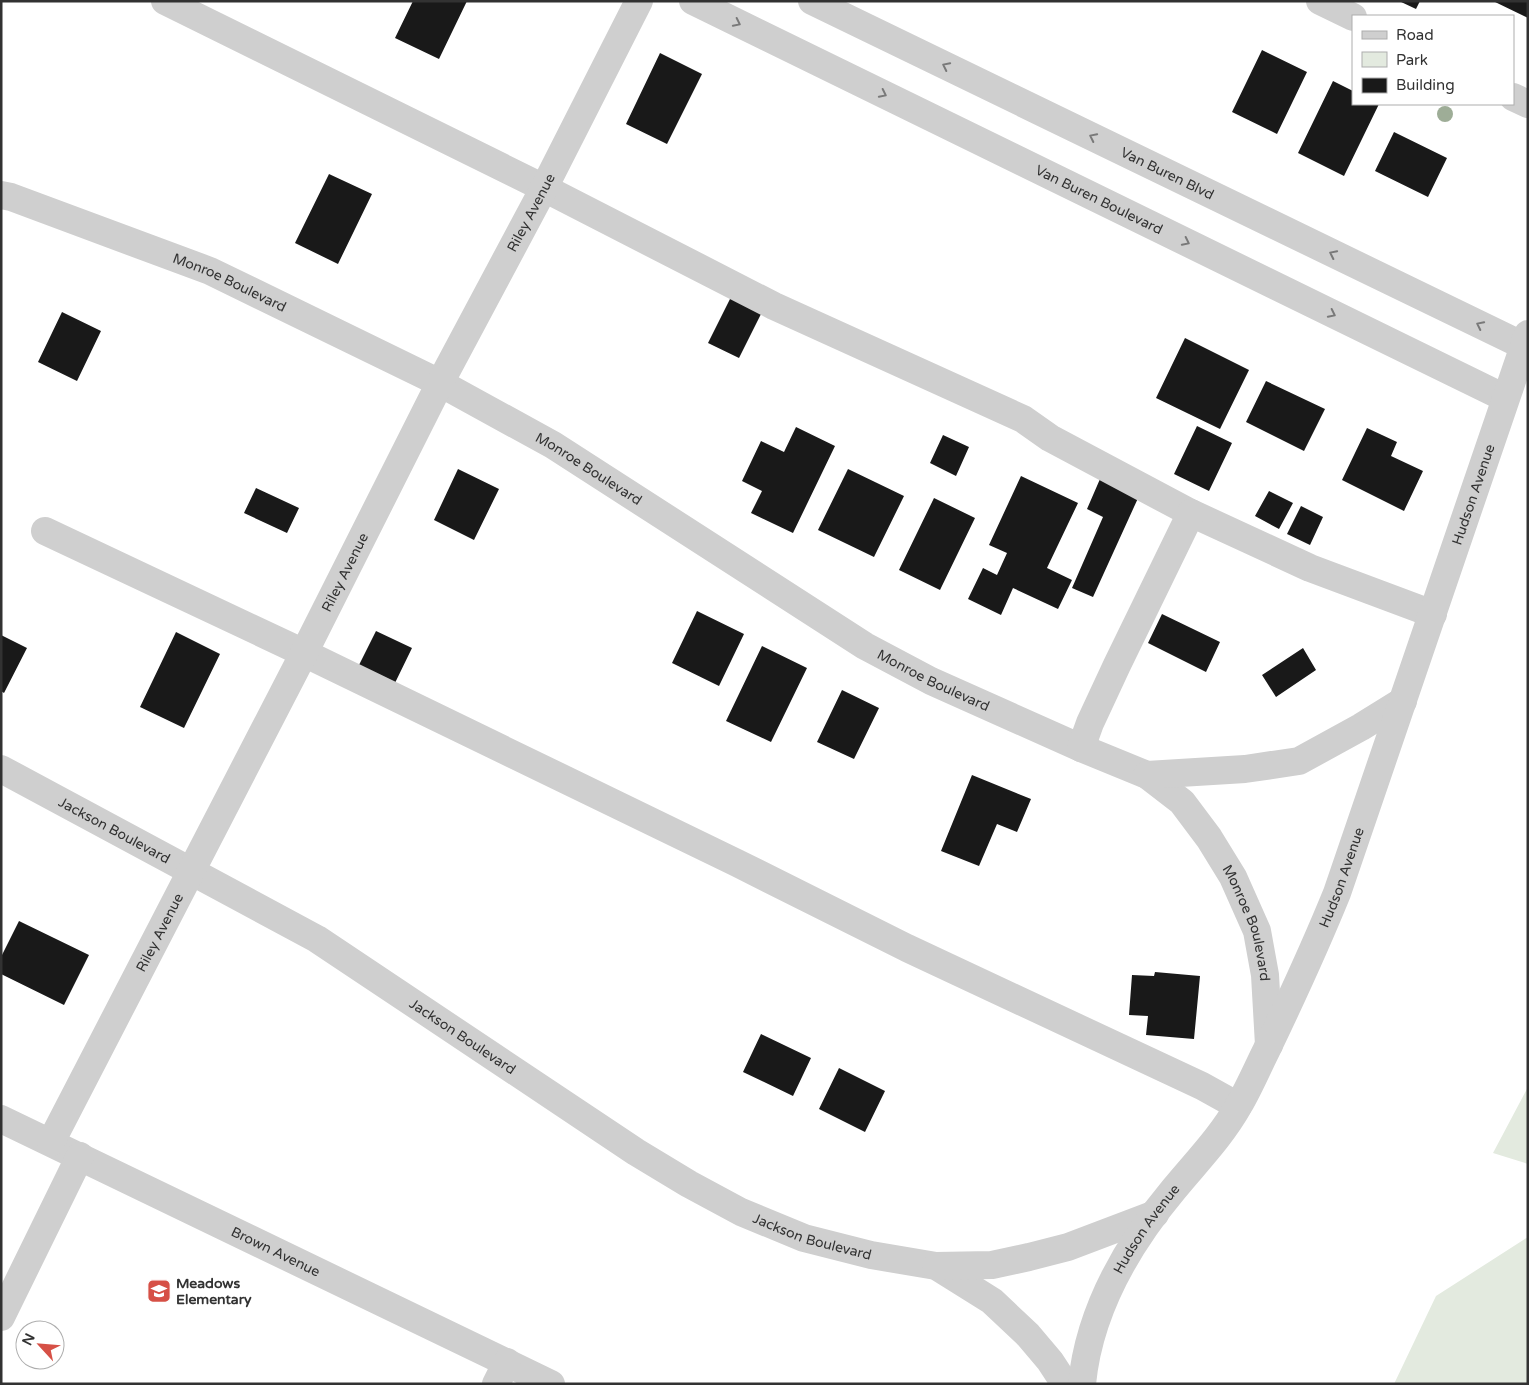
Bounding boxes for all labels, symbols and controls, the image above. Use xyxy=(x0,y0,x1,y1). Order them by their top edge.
legend xyxy=(1352,15,1514,105)
one-way arrow xyxy=(732,17,741,27)
text: Road xyxy=(1396,26,1434,44)
text: Park xyxy=(1396,51,1428,69)
one-way arrow xyxy=(943,62,952,72)
text: Building xyxy=(1396,76,1455,94)
one-way arrow xyxy=(878,88,887,98)
one-way arrow xyxy=(1089,133,1098,143)
street label: Van Buren Blvd xyxy=(1118,143,1217,203)
street label: Van Buren Boulevard xyxy=(1033,161,1166,238)
street label: Riley Avenue xyxy=(503,171,558,255)
one-way arrow xyxy=(1181,236,1190,246)
street label: Monroe Boulevard xyxy=(171,249,289,315)
one-way arrow xyxy=(1330,250,1339,260)
one-way arrow xyxy=(1327,307,1336,318)
one-way arrow xyxy=(1476,320,1485,331)
street label: Monroe Boulevard xyxy=(533,429,645,509)
street label: Hudson Avenue xyxy=(1448,442,1498,547)
street label: Riley Avenue xyxy=(318,530,372,615)
street label: Monroe Boulevard xyxy=(874,646,992,715)
street label: Jackson Boulevard xyxy=(56,793,173,867)
street label: Hudson Avenue xyxy=(1315,825,1367,930)
street label: Monroe Boulevard xyxy=(1219,861,1274,981)
street label: Riley Avenue xyxy=(132,890,187,975)
street label: Jackson Boulevard xyxy=(406,995,519,1078)
street label: Hudson Avenue xyxy=(1109,1181,1183,1277)
street label: Jackson Boulevard xyxy=(750,1209,873,1263)
street label: Brown Avenue xyxy=(229,1223,323,1280)
place label: Meadows Elementary xyxy=(176,1275,252,1308)
school or university icon: Meadows Elementary xyxy=(146,1278,172,1304)
north arrow xyxy=(15,1320,65,1370)
text: N xyxy=(19,1331,39,1348)

